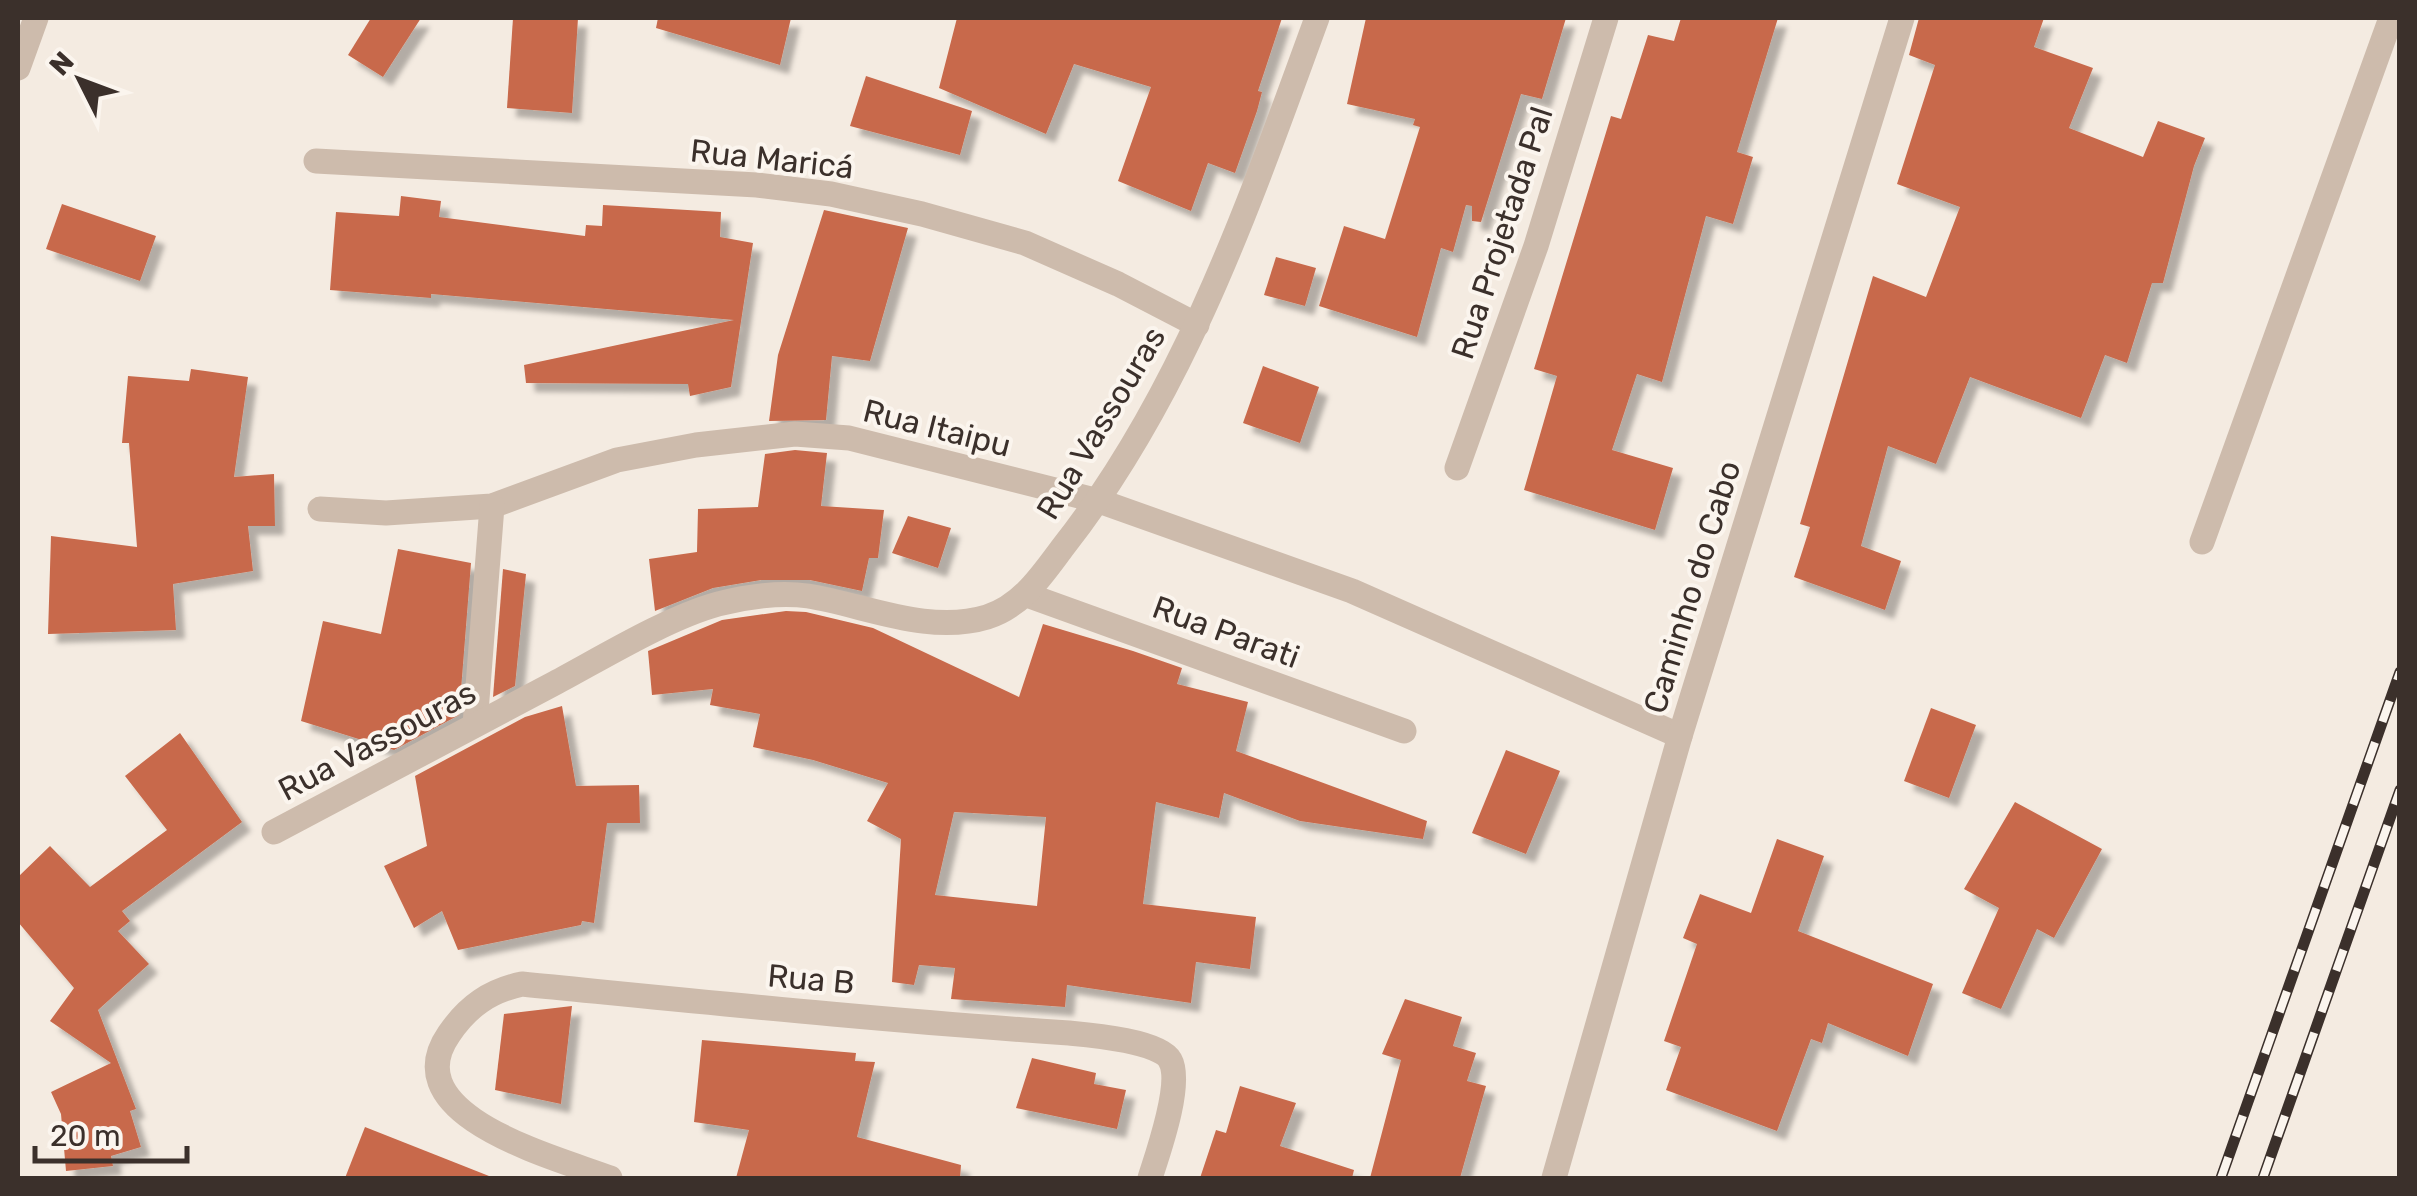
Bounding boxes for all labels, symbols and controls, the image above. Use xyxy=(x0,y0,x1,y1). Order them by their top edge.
north arrow xyxy=(30,30,130,130)
text: N xyxy=(43,45,81,82)
street label: Rua Projetada Pal xyxy=(1443,102,1561,364)
street label: Rua Maricá xyxy=(688,132,856,186)
street label: Rua Vassouras xyxy=(1029,320,1173,526)
street label: Rua Itaipu xyxy=(859,391,1015,465)
street label: Caminho do Cabo xyxy=(1636,456,1748,718)
street label: Rua Parati xyxy=(1147,588,1305,676)
street label: Rua Vassouras xyxy=(272,673,482,809)
street label: Rua B xyxy=(766,956,856,1002)
scale bar xyxy=(35,1101,188,1163)
text: 20 m xyxy=(50,1118,121,1154)

